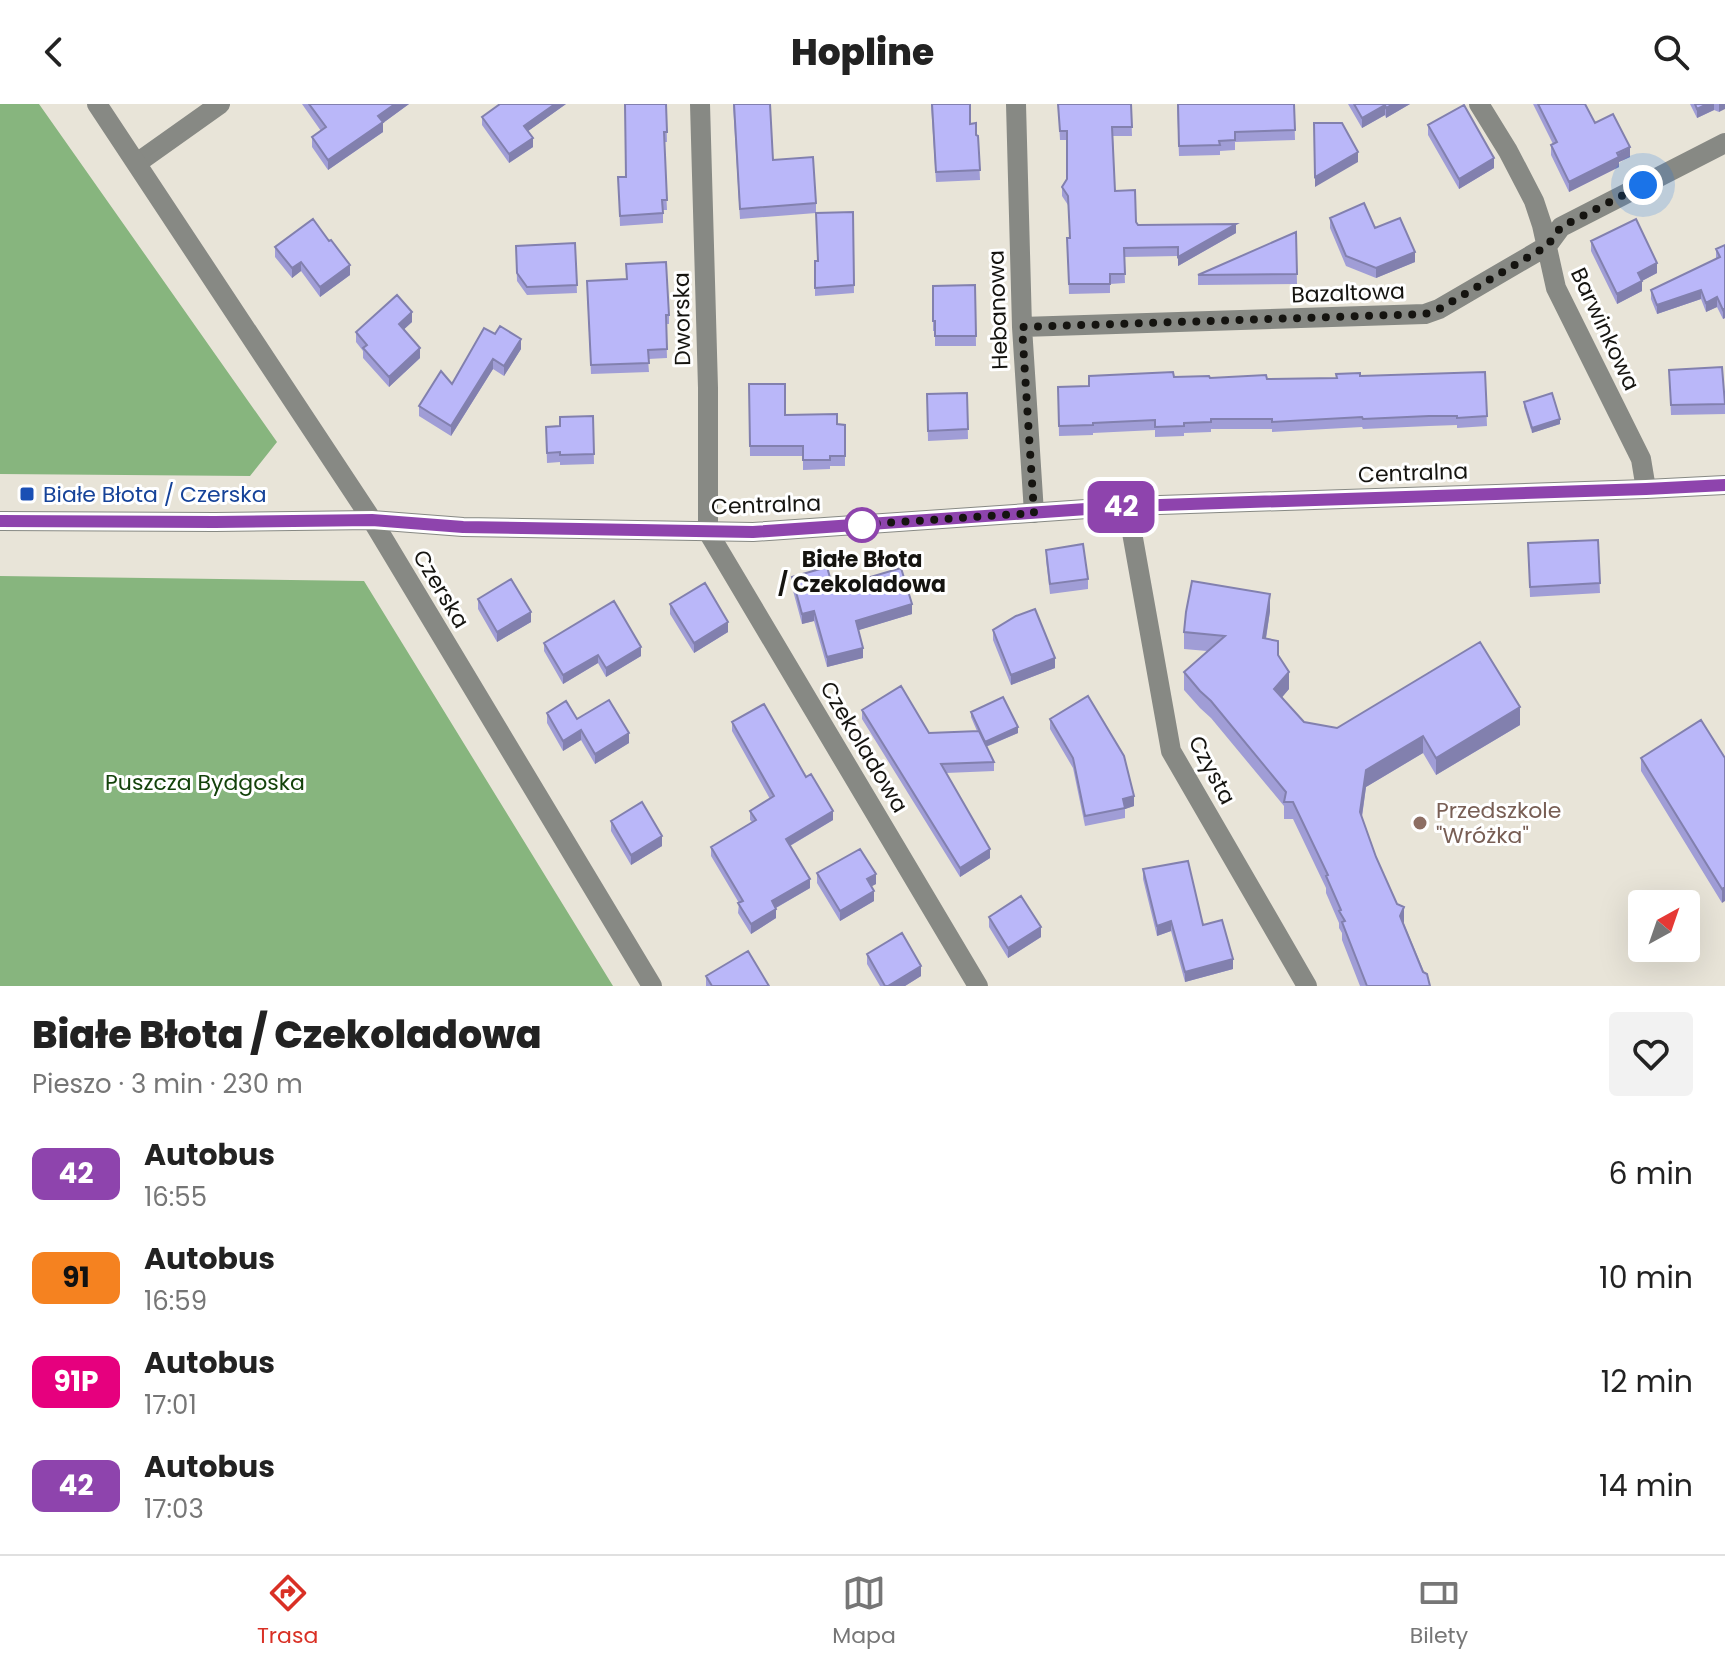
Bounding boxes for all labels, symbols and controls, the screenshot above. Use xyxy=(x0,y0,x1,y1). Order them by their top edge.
text: Hopline xyxy=(791,27,934,78)
icon: back xyxy=(32,30,76,74)
icon: search xyxy=(1649,30,1693,74)
your location xyxy=(1623,165,1663,205)
street label: Hebanowa xyxy=(980,250,1016,370)
street label: Barwinkowa xyxy=(1563,262,1647,396)
street label: Dworska xyxy=(666,272,698,366)
street label: Bazaltowa xyxy=(1291,276,1405,310)
street label: Centralna xyxy=(1357,456,1469,490)
place label: Białe Błota / Czerska xyxy=(43,479,267,510)
line badge: 42 xyxy=(1085,481,1157,533)
marker: Białe Błota / Czerska xyxy=(18,485,36,503)
text: 42 xyxy=(1104,487,1138,526)
street label: Centralna xyxy=(710,488,822,522)
marker: Białe Błota / Czekoladowa xyxy=(845,508,879,542)
street label: Czerska xyxy=(405,544,477,634)
place label: Białe Błota / Czekoladowa xyxy=(778,544,946,600)
street label: Czekoladowa xyxy=(813,675,915,819)
street label: Czysta xyxy=(1181,730,1243,810)
park label: Puszcza Bydgoska xyxy=(105,767,305,798)
place label: Przedszkole "Wróżka" xyxy=(1436,795,1561,851)
marker: Przedszkole "Wróżka" xyxy=(1411,814,1429,832)
north arrow xyxy=(1628,890,1700,962)
map controls xyxy=(1628,890,1700,962)
text: Białe Błota / Czekoladowa xyxy=(32,1008,542,1061)
button: heart xyxy=(1609,1012,1693,1096)
text: Pieszo · 3 min · 230 m xyxy=(32,1066,303,1102)
text: Autobus xyxy=(144,1133,275,1176)
text: 6 min xyxy=(1608,1152,1693,1195)
text: 42 xyxy=(59,1154,93,1193)
text: 16:55 xyxy=(144,1179,207,1215)
text: Autobus xyxy=(144,1237,275,1280)
text: 10 min xyxy=(1599,1256,1693,1299)
text: 91 xyxy=(62,1258,90,1297)
text: 16:59 xyxy=(144,1283,207,1319)
text: Autobus xyxy=(144,1341,275,1384)
text: 12 min xyxy=(1601,1360,1693,1403)
text: 91P xyxy=(53,1362,99,1401)
text: 17:01 xyxy=(144,1387,197,1423)
text: Autobus xyxy=(144,1445,275,1488)
text: 14 min xyxy=(1599,1464,1693,1507)
text: 42 xyxy=(59,1466,93,1505)
text: 17:03 xyxy=(144,1491,204,1527)
tab: Trasa xyxy=(257,1571,318,1652)
tab: Mapa xyxy=(832,1571,896,1652)
tab: Bilety xyxy=(1410,1571,1468,1652)

